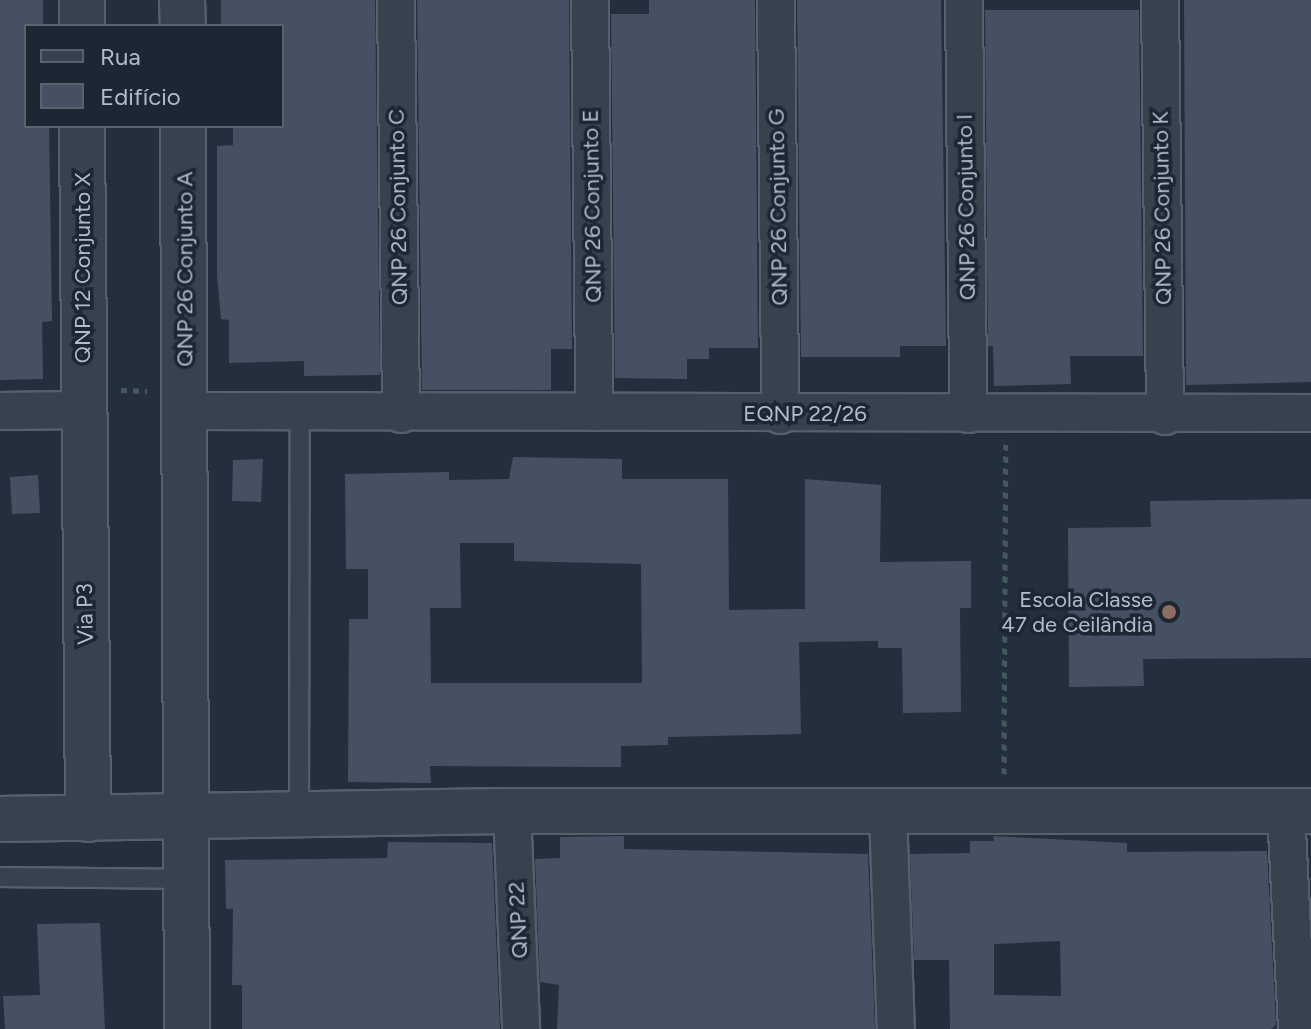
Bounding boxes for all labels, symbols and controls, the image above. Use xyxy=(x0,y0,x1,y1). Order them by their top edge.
legend xyxy=(24,24,284,128)
text: Rua xyxy=(100,42,141,71)
text: Edifício xyxy=(100,82,181,111)
street label: QNP 26 Conjunto G xyxy=(763,108,793,306)
street label: QNP 26 Conjunto C xyxy=(383,109,413,305)
street label: QNP 26 Conjunto E xyxy=(577,109,607,303)
street label: QNP 26 Conjunto K xyxy=(1147,111,1177,305)
street label: QNP 26 Conjunto I xyxy=(951,114,981,300)
street label: QNP 26 Conjunto A xyxy=(172,171,198,367)
street label: QNP 12 Conjunto X xyxy=(70,173,96,363)
street label: EQNP 22/26 xyxy=(743,401,867,427)
street label: Via P3 xyxy=(71,583,99,645)
place label: Escola Classe 47 de Ceilândia xyxy=(1001,586,1153,638)
marker: Escola Classe 47 de Ceilândia xyxy=(1160,603,1178,621)
street label: QNP 22 xyxy=(503,881,533,959)

